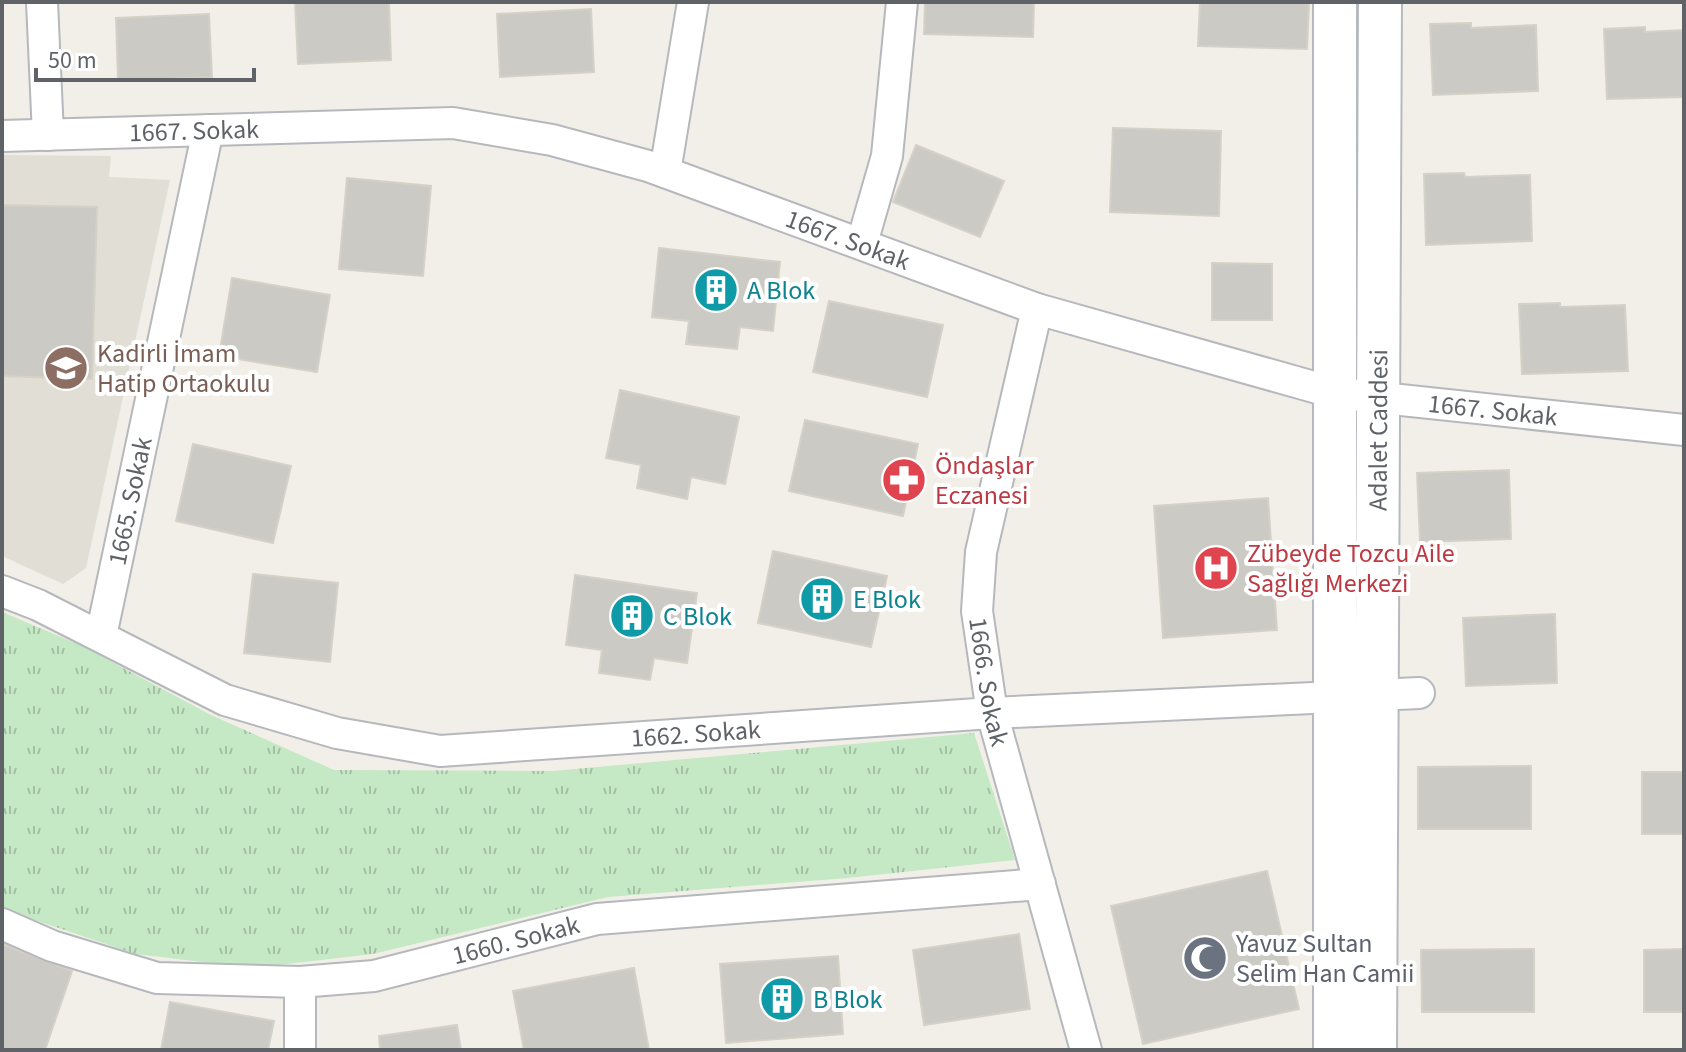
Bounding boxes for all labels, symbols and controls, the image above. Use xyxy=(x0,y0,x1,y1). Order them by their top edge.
scale bar xyxy=(36,32,254,82)
text: 50 m xyxy=(48,43,97,78)
street label: 1667. Sokak xyxy=(128,111,260,151)
street label: 1667. Sokak xyxy=(780,200,915,280)
building icon: A Blok xyxy=(692,266,740,314)
place label: A Blok xyxy=(747,272,815,309)
place label: Kadirli İmam Hatip Ortaokulu xyxy=(97,335,271,402)
school or university icon: Kadirli İmam Hatip Ortaokulu xyxy=(42,344,90,392)
street label: Adalet Caddesi xyxy=(1360,349,1397,511)
street label: 1667. Sokak xyxy=(1426,385,1560,436)
street label: 1665. Sokak xyxy=(98,434,162,569)
place label: Öndaşlar Eczanesi xyxy=(935,447,1035,514)
pharmacy icon: Öndaşlar Eczanesi xyxy=(880,456,928,504)
place label: Zübeyde Tozcu Aile Sağlığı Merkezi xyxy=(1247,535,1455,602)
hospital icon: Zübeyde Tozcu Aile Sağlığı Merkezi xyxy=(1192,544,1240,592)
building icon: E Blok xyxy=(798,575,846,623)
place label: E Blok xyxy=(853,581,921,618)
building icon: C Blok xyxy=(608,592,656,640)
place label: C Blok xyxy=(663,598,732,635)
street label: 1666. Sokak xyxy=(959,615,1018,750)
street label: 1662. Sokak xyxy=(630,711,762,757)
street label: 1660. Sokak xyxy=(448,906,584,974)
place label: Yavuz Sultan Selim Han Camii xyxy=(1235,925,1414,992)
mosque icon: Yavuz Sultan Selim Han Camii xyxy=(1181,934,1229,982)
building icon: B Blok xyxy=(758,975,806,1023)
place label: B Blok xyxy=(813,981,882,1018)

